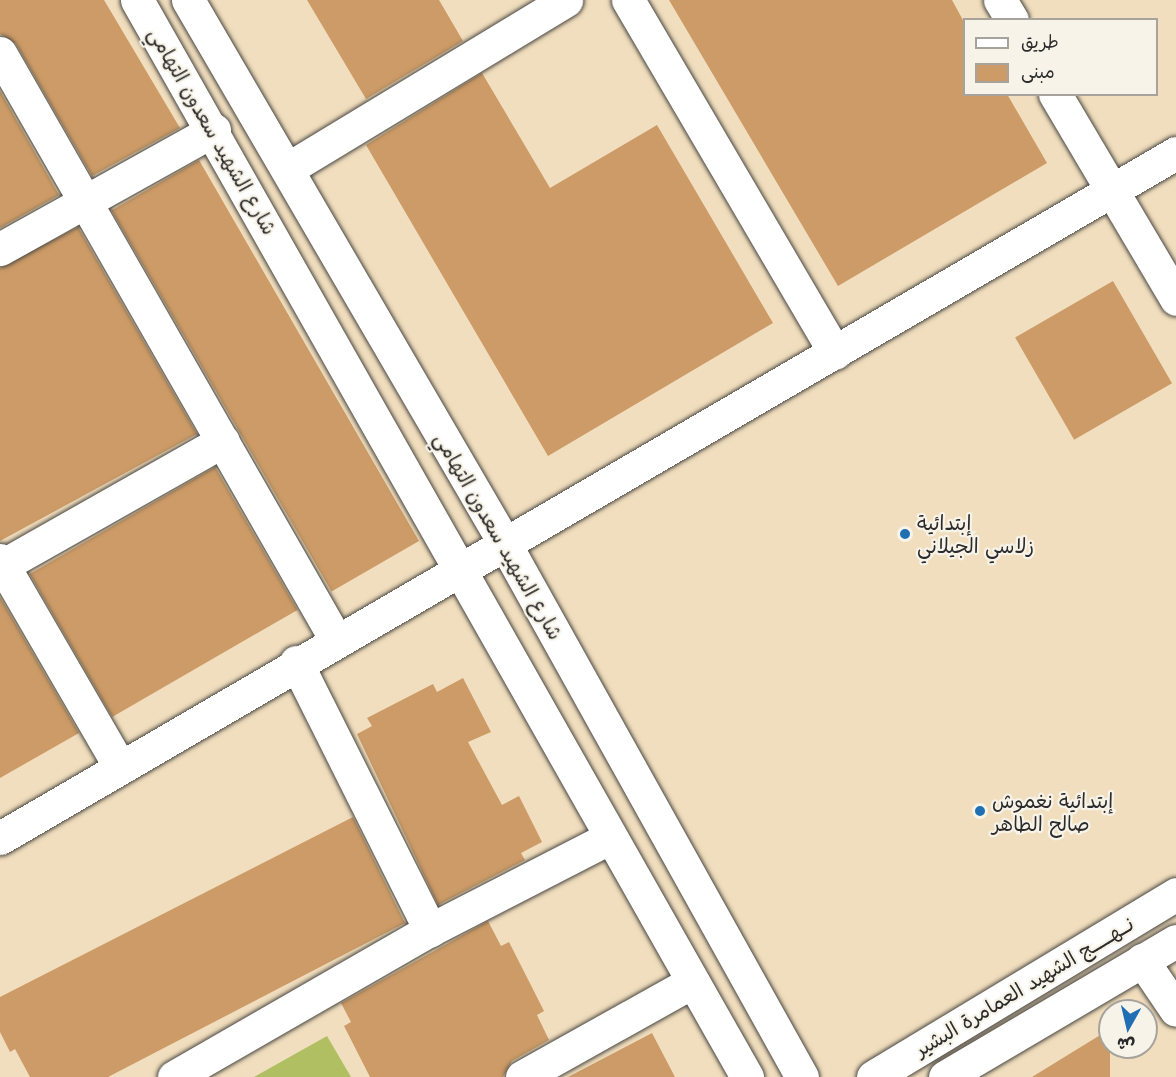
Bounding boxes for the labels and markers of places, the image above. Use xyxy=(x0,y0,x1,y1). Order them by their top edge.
place label: إبتدائية زلاسي الجيلاني xyxy=(917,510,1034,557)
marker: إبتدائية زلاسي الجيلاني xyxy=(898,527,912,541)
place label: إبتدائية نغموش صالح الطاهر xyxy=(992,788,1113,835)
marker: إبتدائية نغموش صالح الطاهر xyxy=(973,804,987,818)

